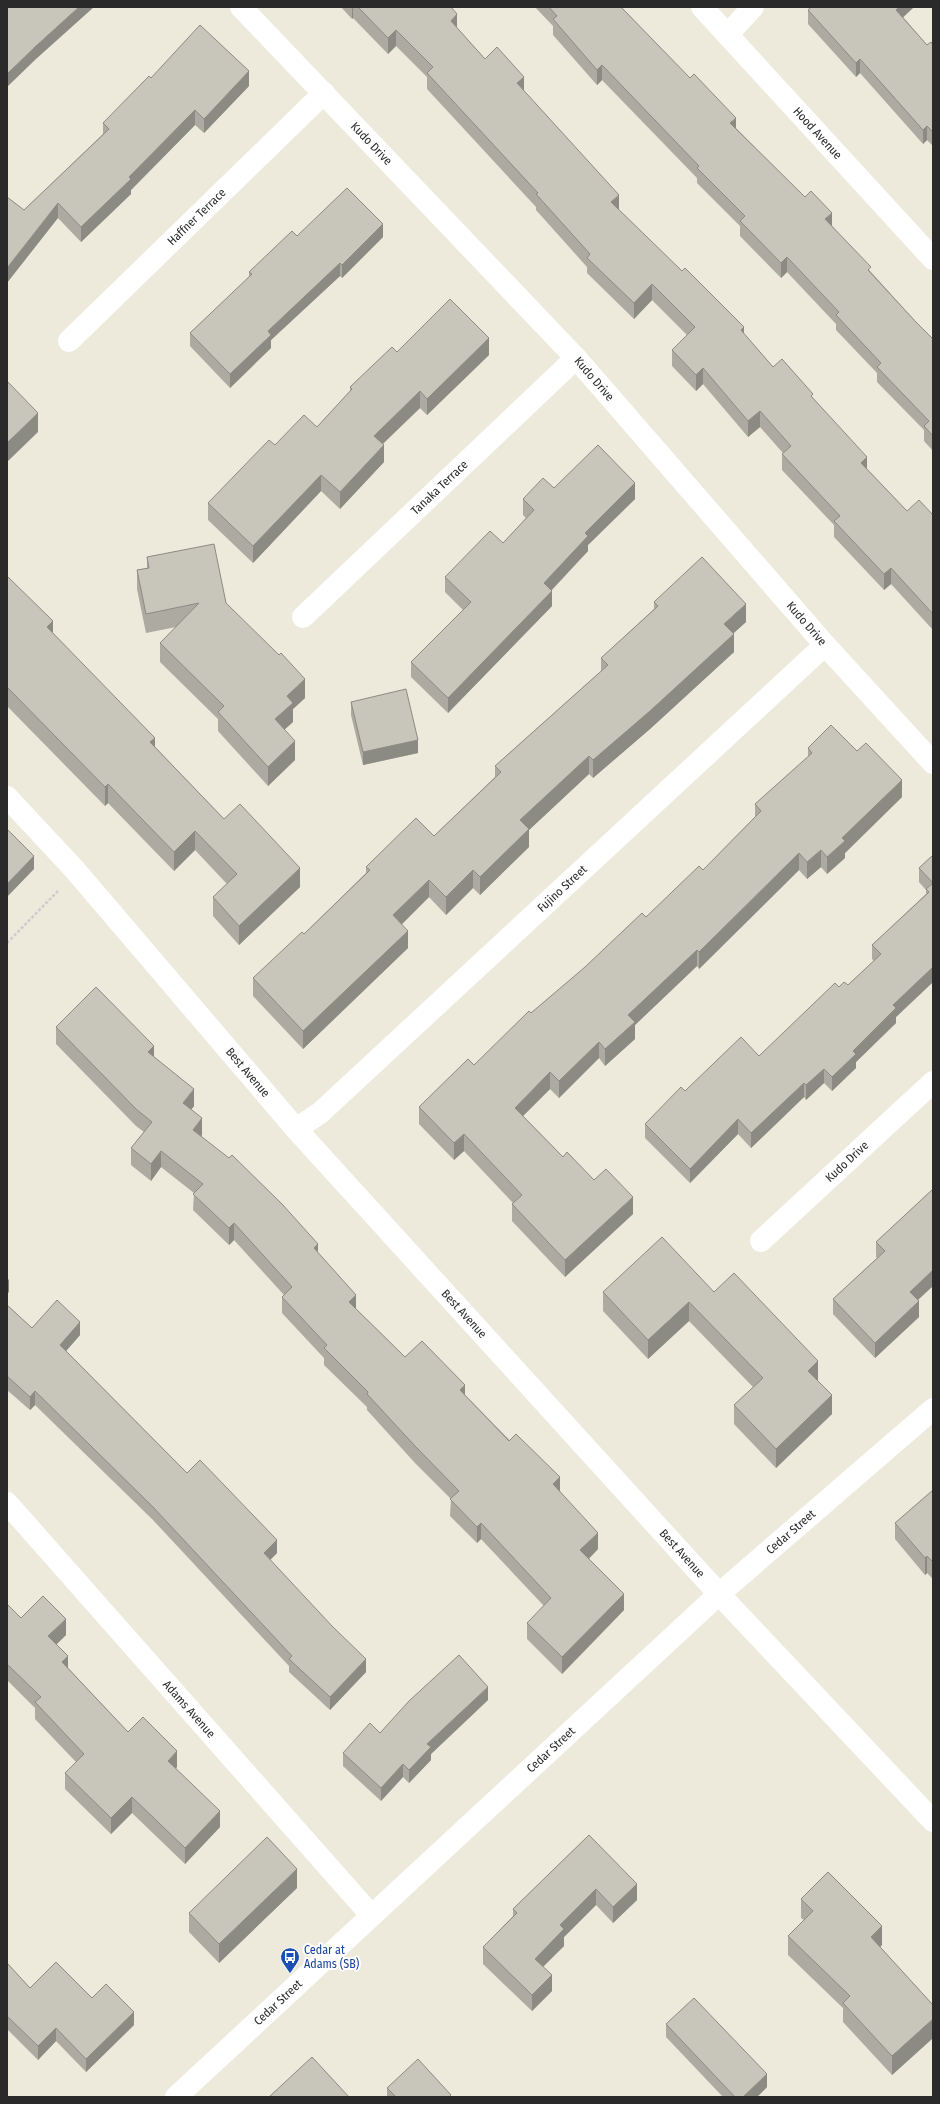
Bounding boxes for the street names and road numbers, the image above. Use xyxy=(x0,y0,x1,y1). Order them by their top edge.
street label: Hood Avenue xyxy=(790,104,845,162)
street label: Kudo Drive xyxy=(348,120,395,168)
street label: Haffner Terrace xyxy=(165,186,229,248)
street label: Kudo Drive xyxy=(571,354,617,404)
street label: Tanaka Terrace xyxy=(408,457,471,518)
street label: Kudo Drive xyxy=(784,599,829,649)
street label: Fujino Street xyxy=(535,862,590,915)
street label: Best Avenue xyxy=(223,1045,273,1100)
street label: Kudo Drive xyxy=(822,1138,871,1185)
street label: Best Avenue xyxy=(439,1287,490,1341)
street label: Cedar Street xyxy=(763,1507,818,1557)
street label: Best Avenue xyxy=(657,1526,708,1581)
street label: Adams Avenue xyxy=(160,1678,218,1741)
street label: Cedar Street xyxy=(524,1724,578,1776)
street label: Cedar Street xyxy=(251,1977,305,2028)

